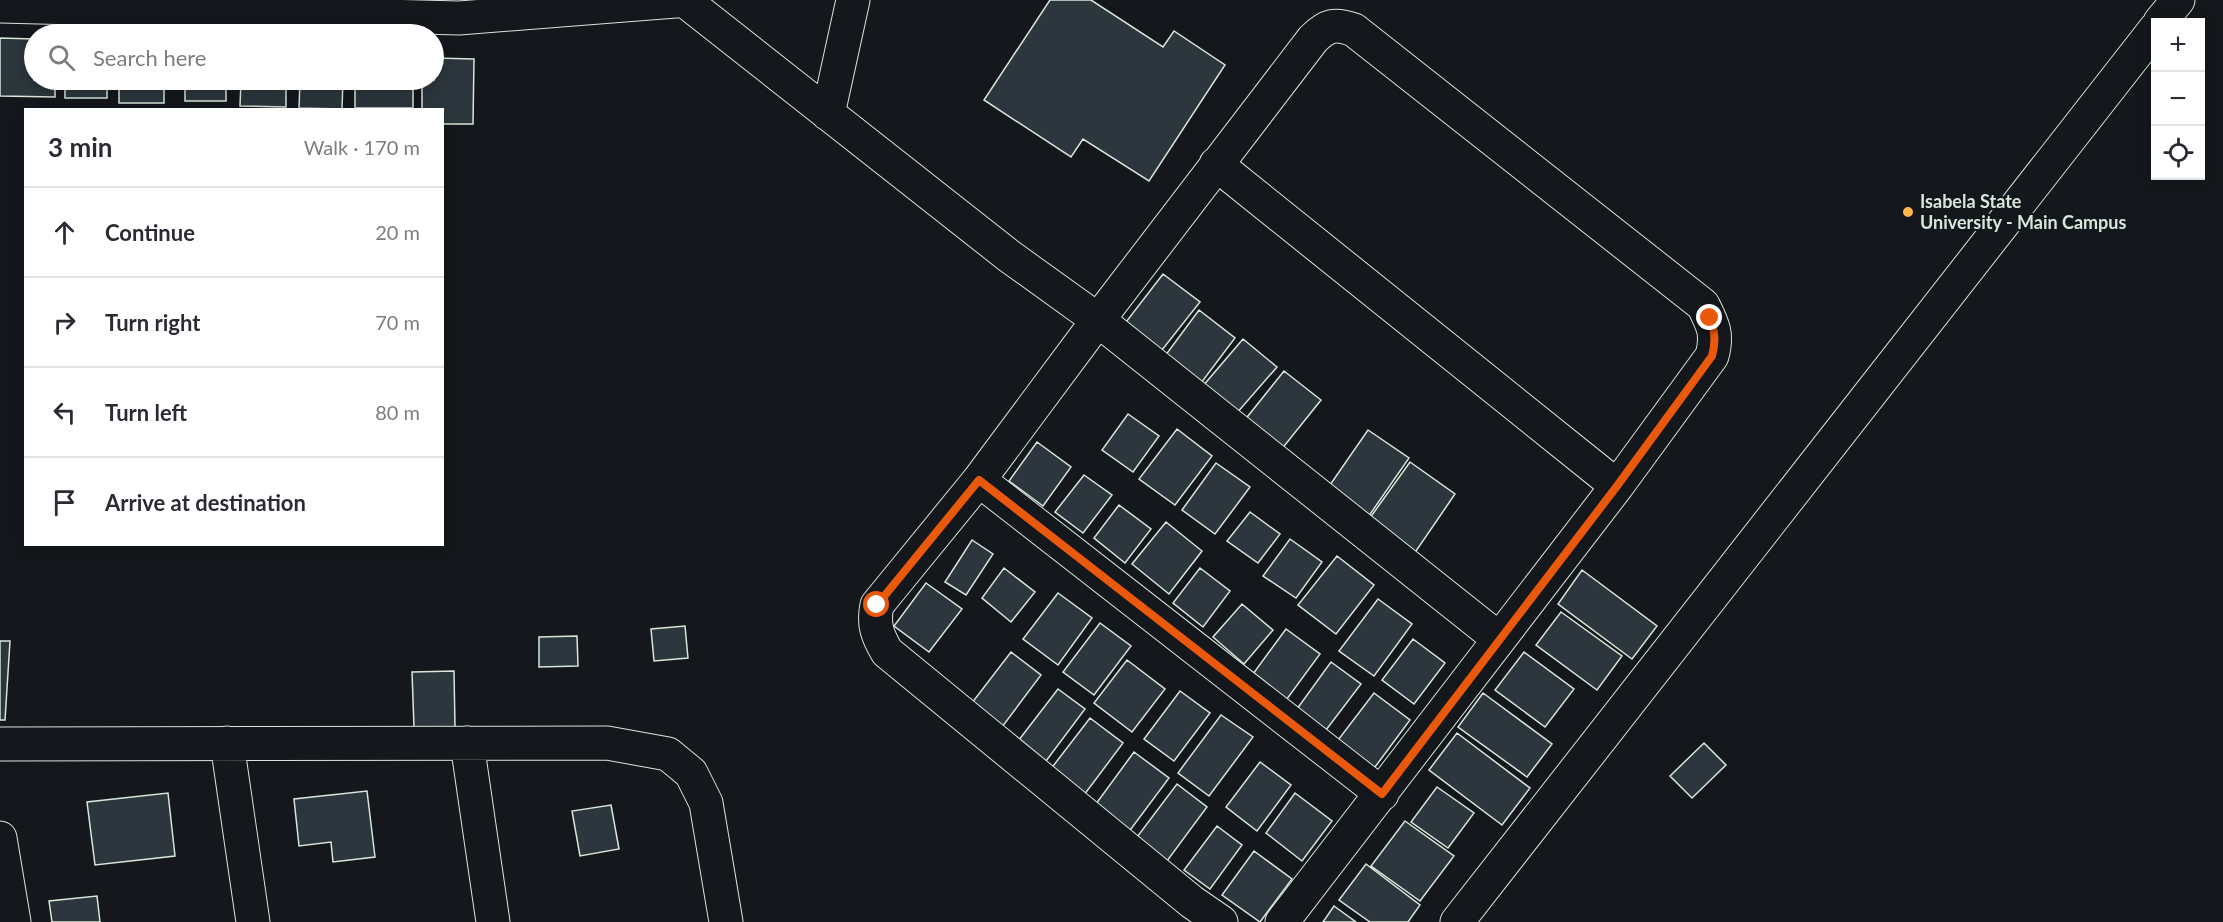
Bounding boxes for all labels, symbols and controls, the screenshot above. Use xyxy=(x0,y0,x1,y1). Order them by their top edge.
map controls xyxy=(2151,18,2205,180)
button: + xyxy=(2151,18,2205,72)
search box xyxy=(24,24,444,90)
icon: search xyxy=(45,41,78,74)
text: Search here xyxy=(93,44,206,71)
button: − xyxy=(2151,72,2205,126)
button: locate xyxy=(2151,126,2205,180)
text: 3 min xyxy=(48,131,112,163)
text: Walk · 170 m xyxy=(304,135,420,159)
place label: Isabela State University - Main Campus xyxy=(1920,190,2126,233)
marker: Isabela State University - Main Campus xyxy=(1901,205,1915,219)
icon: ahead xyxy=(48,216,81,249)
text: Continue xyxy=(105,219,195,246)
text: 20 m xyxy=(375,220,420,244)
route end xyxy=(1696,304,1722,330)
icon: right xyxy=(48,306,81,339)
text: Turn right xyxy=(105,309,200,336)
text: 70 m xyxy=(375,310,420,334)
icon: left xyxy=(48,396,81,429)
text: Turn left xyxy=(105,399,187,426)
text: 80 m xyxy=(375,400,420,424)
icon: arrive xyxy=(48,486,81,519)
text: Arrive at destination xyxy=(105,489,306,516)
route start xyxy=(863,591,889,617)

